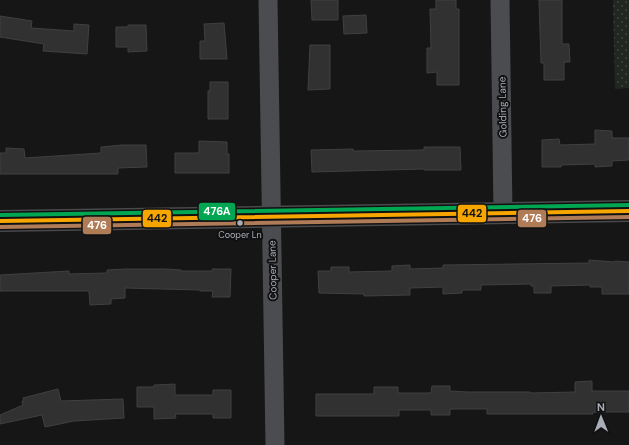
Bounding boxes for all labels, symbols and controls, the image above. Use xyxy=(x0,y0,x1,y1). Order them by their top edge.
street label: Golding Lane xyxy=(495,76,510,137)
line badge: 476A xyxy=(198,202,236,221)
text: 476A xyxy=(203,204,231,218)
line badge: 442 xyxy=(457,204,487,223)
text: 442 xyxy=(462,206,482,220)
line badge: 442 xyxy=(142,209,172,228)
line badge: 476 xyxy=(517,209,547,228)
text: 442 xyxy=(147,211,167,225)
text: 476 xyxy=(522,211,542,225)
line badge: 476 xyxy=(82,216,112,235)
text: 476 xyxy=(87,218,107,232)
marker: Cooper Ln xyxy=(235,218,245,228)
place label: Cooper Ln xyxy=(218,229,262,241)
street label: Cooper Lane xyxy=(265,240,280,300)
north arrow xyxy=(581,397,621,437)
text: N xyxy=(597,400,605,414)

